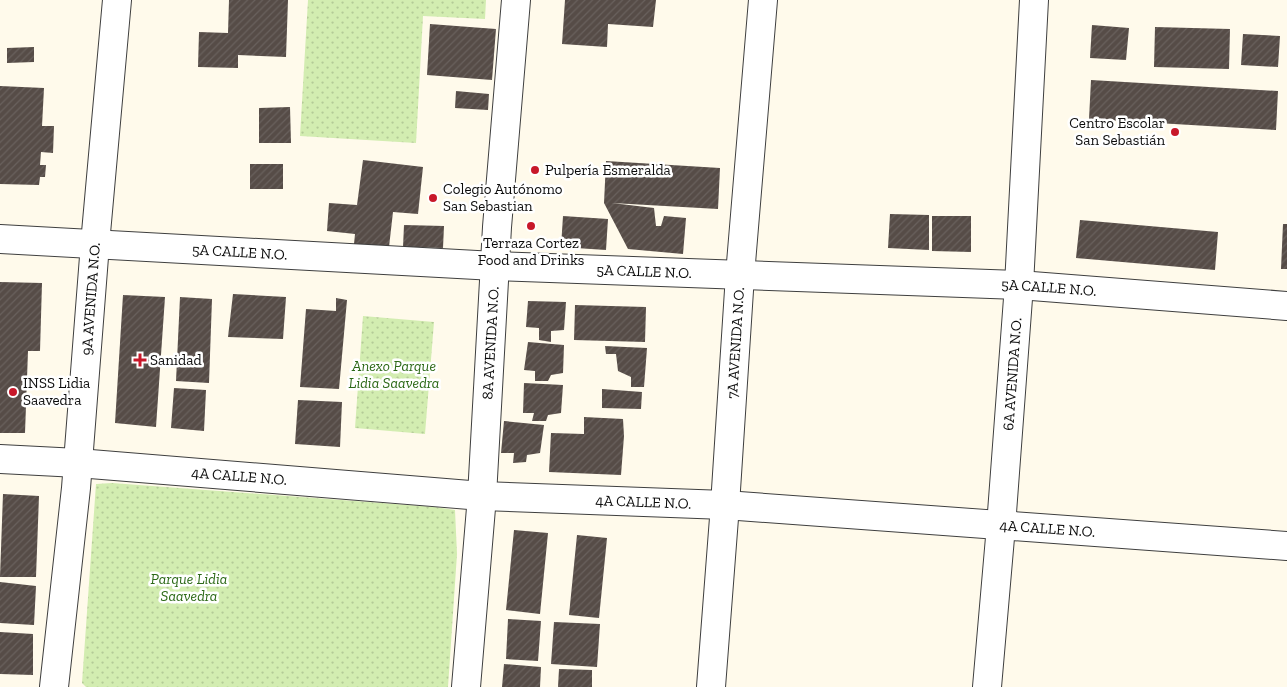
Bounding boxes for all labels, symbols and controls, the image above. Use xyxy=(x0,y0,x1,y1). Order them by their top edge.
place label: Centro Escolar San Sebastián xyxy=(1069,114,1165,149)
marker: Centro Escolar San Sebastián xyxy=(1169,126,1181,138)
place label: Pulpería Esmeralda xyxy=(545,161,671,179)
marker: Pulpería Esmeralda xyxy=(529,164,541,176)
place label: Colegio Autónomo San Sebastian xyxy=(443,180,563,215)
marker: Colegio Autónomo San Sebastian xyxy=(427,192,439,204)
marker: Terraza Cortez Food and Drinks xyxy=(525,220,537,232)
place label: Terraza Cortez Food and Drinks xyxy=(478,234,584,269)
street label: 5A CALLE N.O. xyxy=(191,240,288,264)
street label: 9A AVENIDA N.O. xyxy=(77,241,104,356)
street label: 5A CALLE N.O. xyxy=(596,261,692,282)
street label: 5A CALLE N.O. xyxy=(1001,275,1097,300)
street label: 8A AVENIDA N.O. xyxy=(478,286,503,400)
street label: 7A AVENIDA N.O. xyxy=(723,286,748,399)
street label: 6A AVENIDA N.O. xyxy=(999,317,1026,431)
place label: Sanidad xyxy=(150,351,203,369)
marker: Sanidad xyxy=(134,354,146,366)
park label: Anexo Parque Lidia Saavedra xyxy=(349,357,439,392)
place label: INSS Lidia Saavedra xyxy=(23,374,90,409)
marker: INSS Lidia Saavedra xyxy=(7,386,19,398)
street label: 4A CALLE N.O. xyxy=(191,463,288,489)
street label: 4A CALLE N.O. xyxy=(595,491,692,513)
street label: 4A CALLE N.O. xyxy=(999,516,1096,541)
park label: Parque Lidia Saavedra xyxy=(151,570,227,605)

